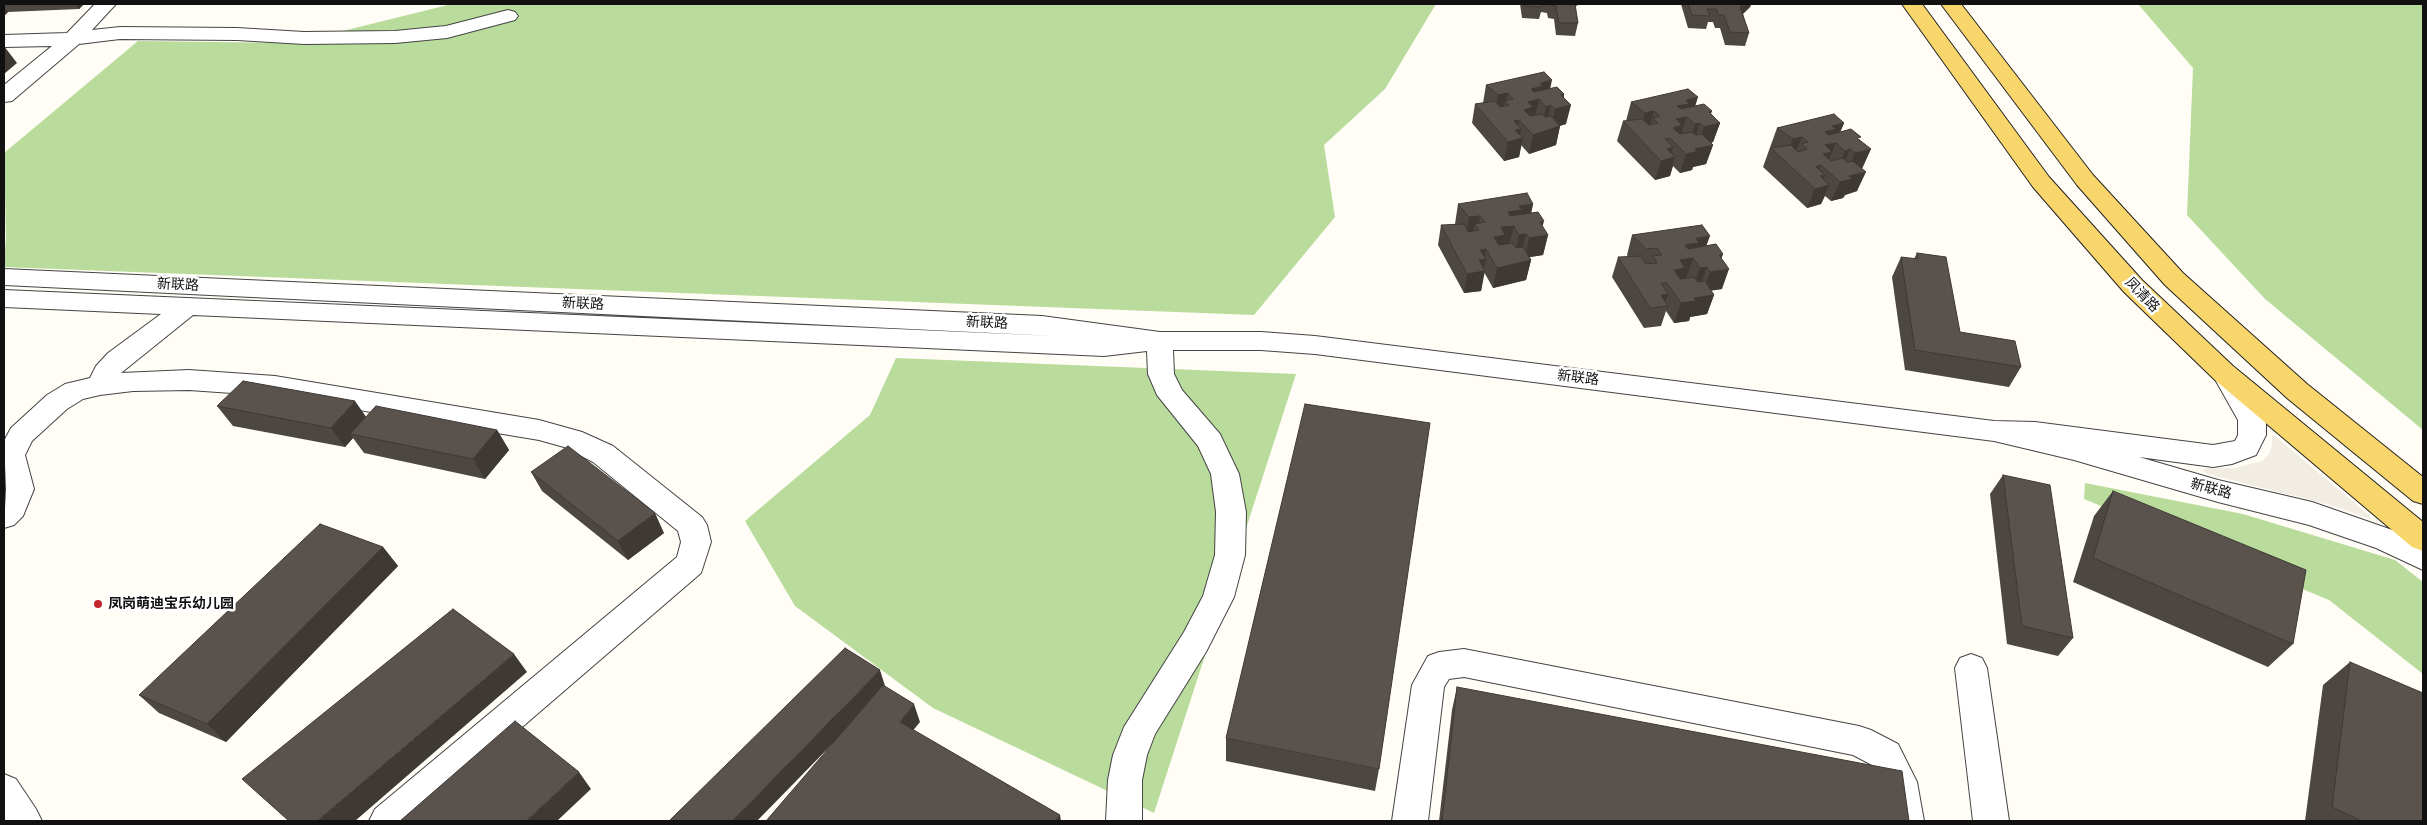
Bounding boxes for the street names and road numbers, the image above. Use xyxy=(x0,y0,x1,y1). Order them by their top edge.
street label: 凤清路 xyxy=(2121,274,2163,316)
street label: 新联路 xyxy=(157,276,199,294)
street label: 新联路 xyxy=(562,295,604,313)
street label: 新联路 xyxy=(966,314,1008,332)
street label: 新联路 xyxy=(1556,367,1600,389)
street label: 新联路 xyxy=(2189,475,2233,503)

